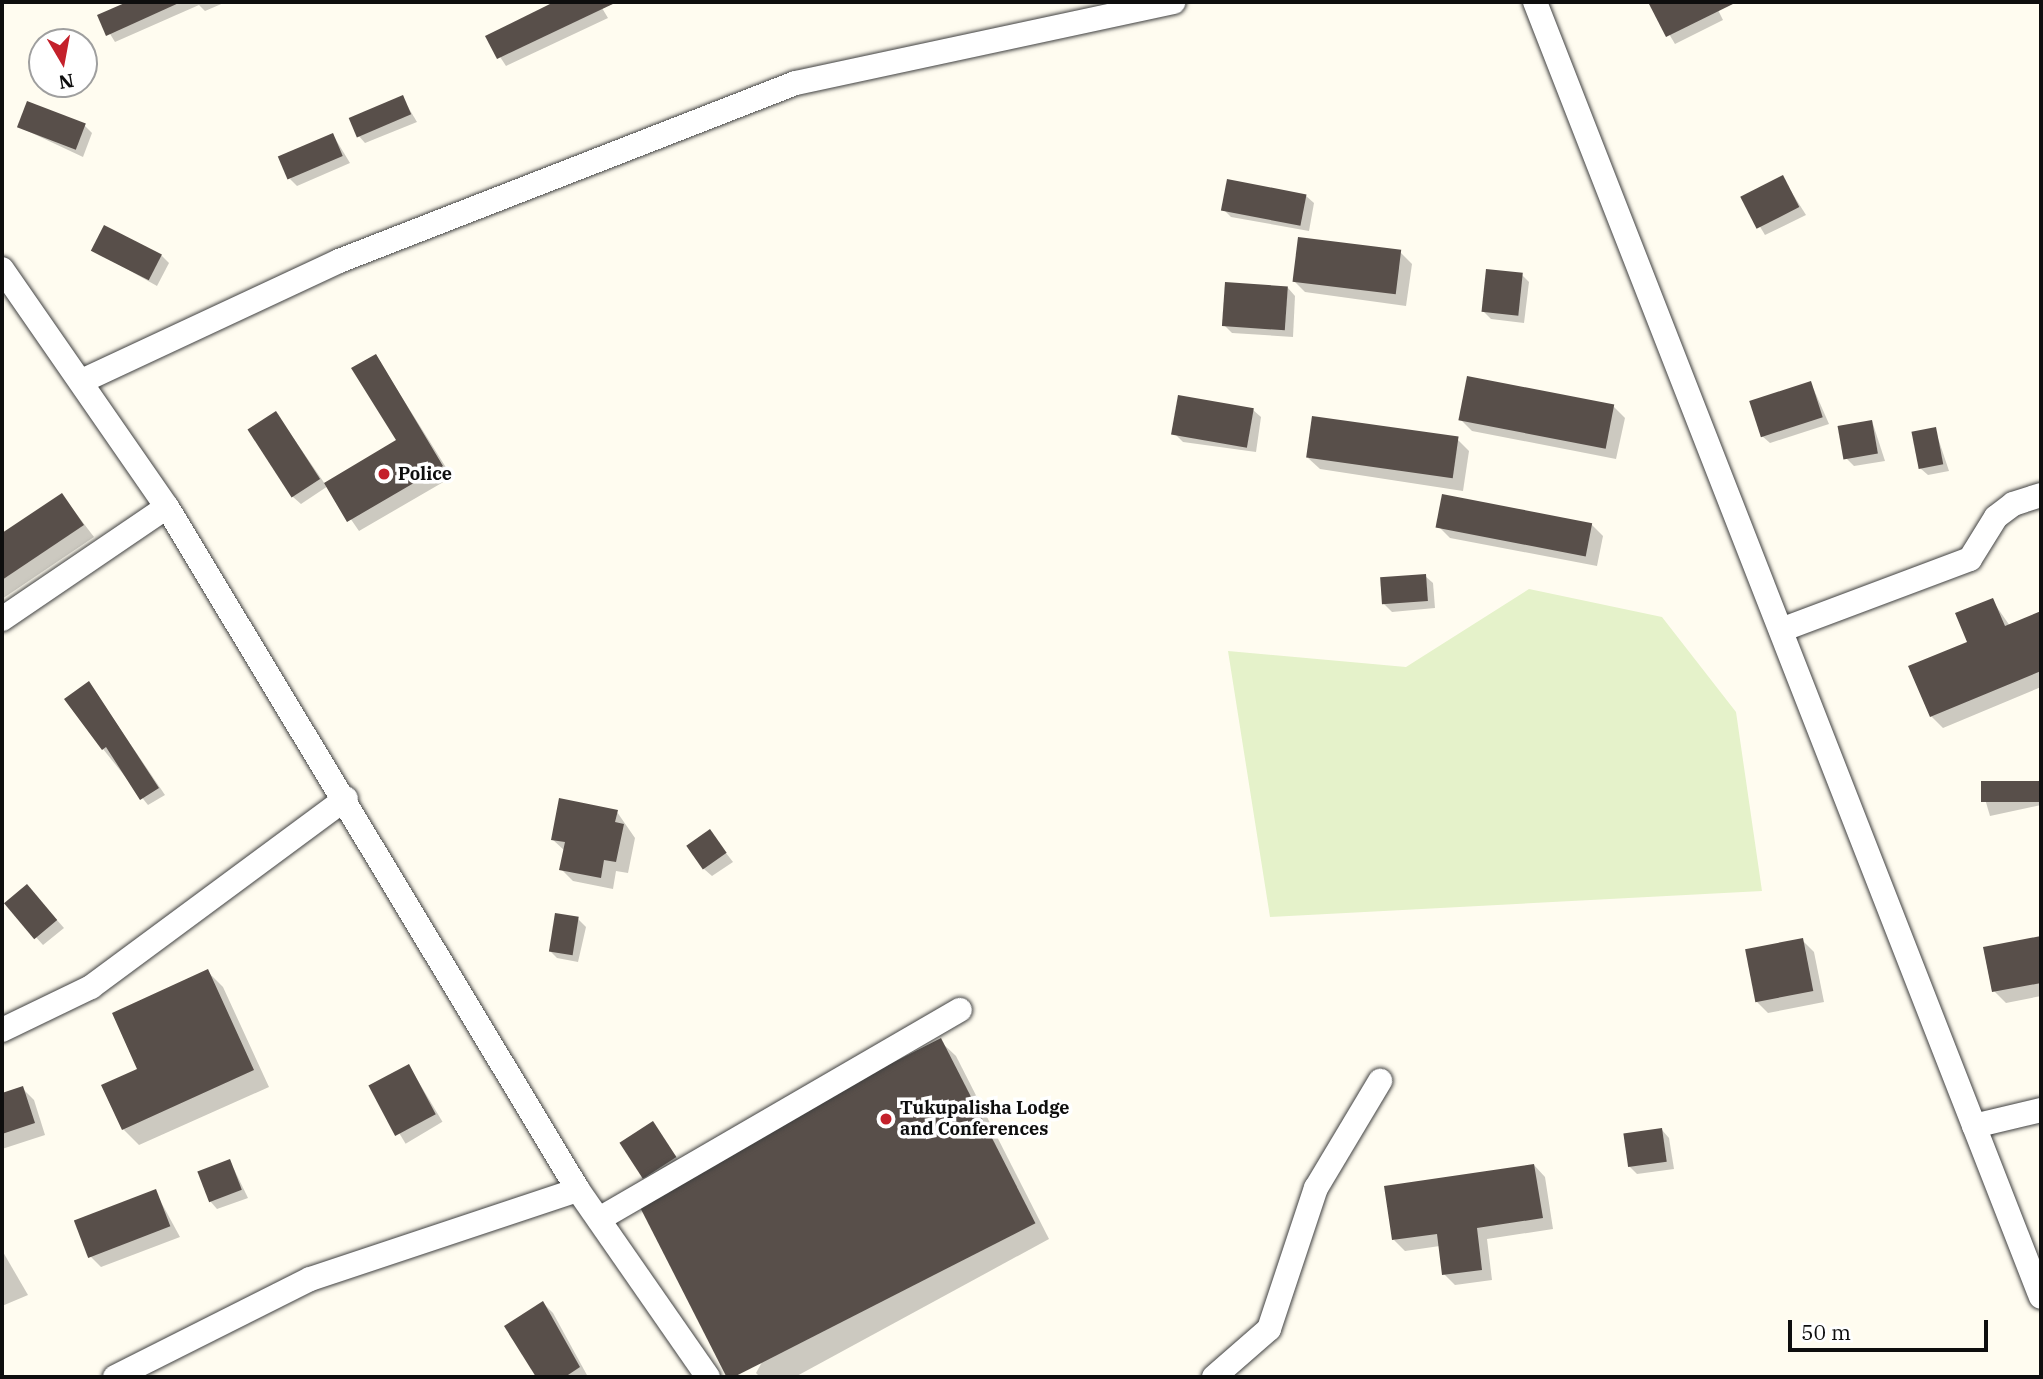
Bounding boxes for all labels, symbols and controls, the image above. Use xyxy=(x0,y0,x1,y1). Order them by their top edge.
north arrow xyxy=(28,28,98,98)
text: N xyxy=(57,69,76,95)
place label: Police xyxy=(398,463,452,485)
marker: Police xyxy=(376,466,392,482)
place label: Tukupalisha Lodge and Conferences xyxy=(900,1098,1069,1140)
marker: Tukupalisha Lodge and Conferences xyxy=(878,1111,894,1127)
scale bar xyxy=(1791,1306,1990,1350)
text: 50 m xyxy=(1801,1318,1851,1346)

